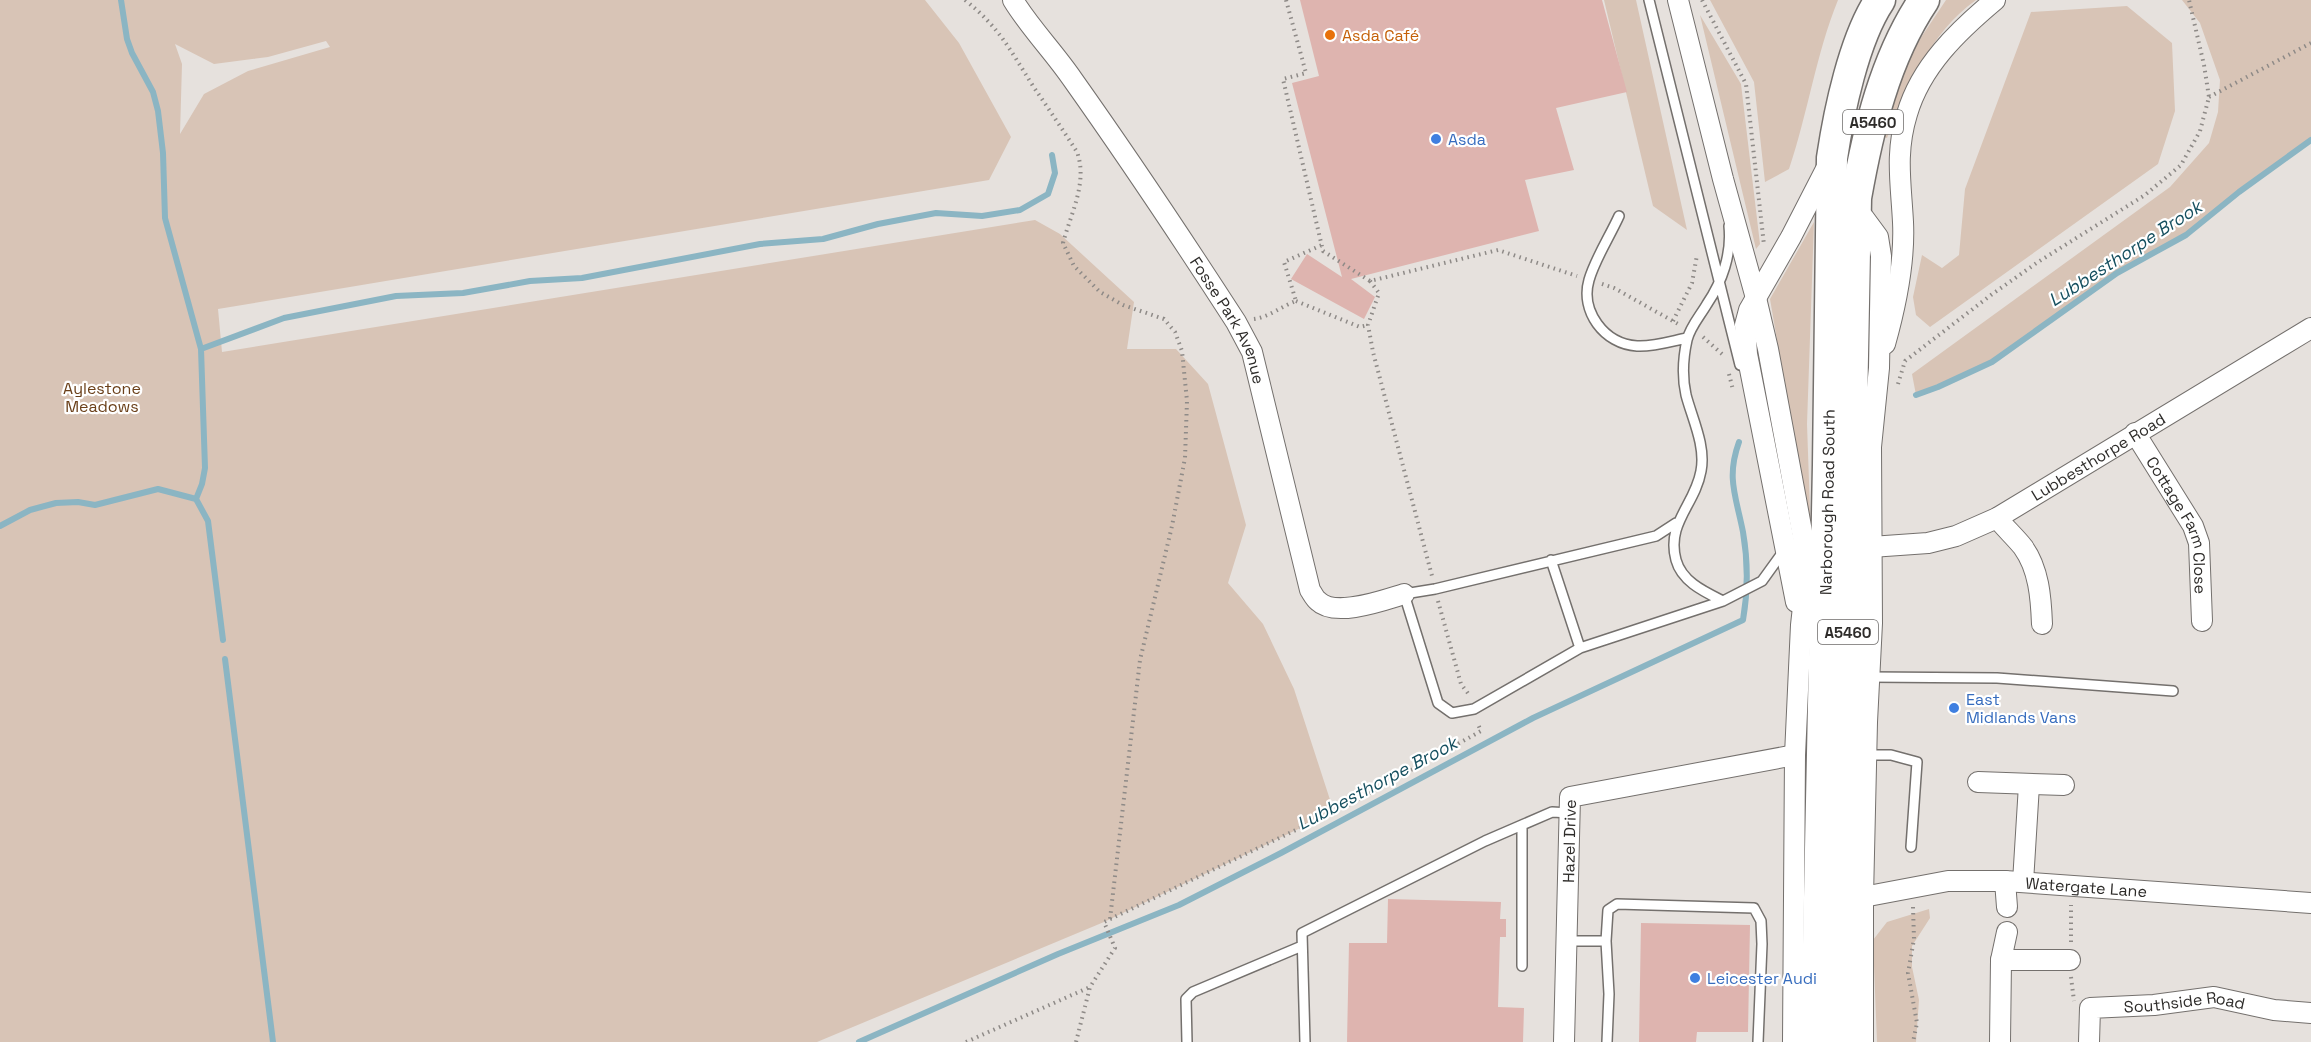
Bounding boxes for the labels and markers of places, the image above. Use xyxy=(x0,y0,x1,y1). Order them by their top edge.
place label: Asda Café xyxy=(1342,25,1419,46)
marker: Asda Café xyxy=(1323,28,1337,42)
place label: Asda xyxy=(1448,129,1486,150)
marker: Asda xyxy=(1429,132,1443,146)
place label: East Midlands Vans xyxy=(1966,689,2076,728)
marker: East Midlands Vans xyxy=(1947,701,1961,715)
place label: Leicester Audi xyxy=(1707,968,1817,989)
marker: Leicester Audi xyxy=(1688,971,1702,985)

